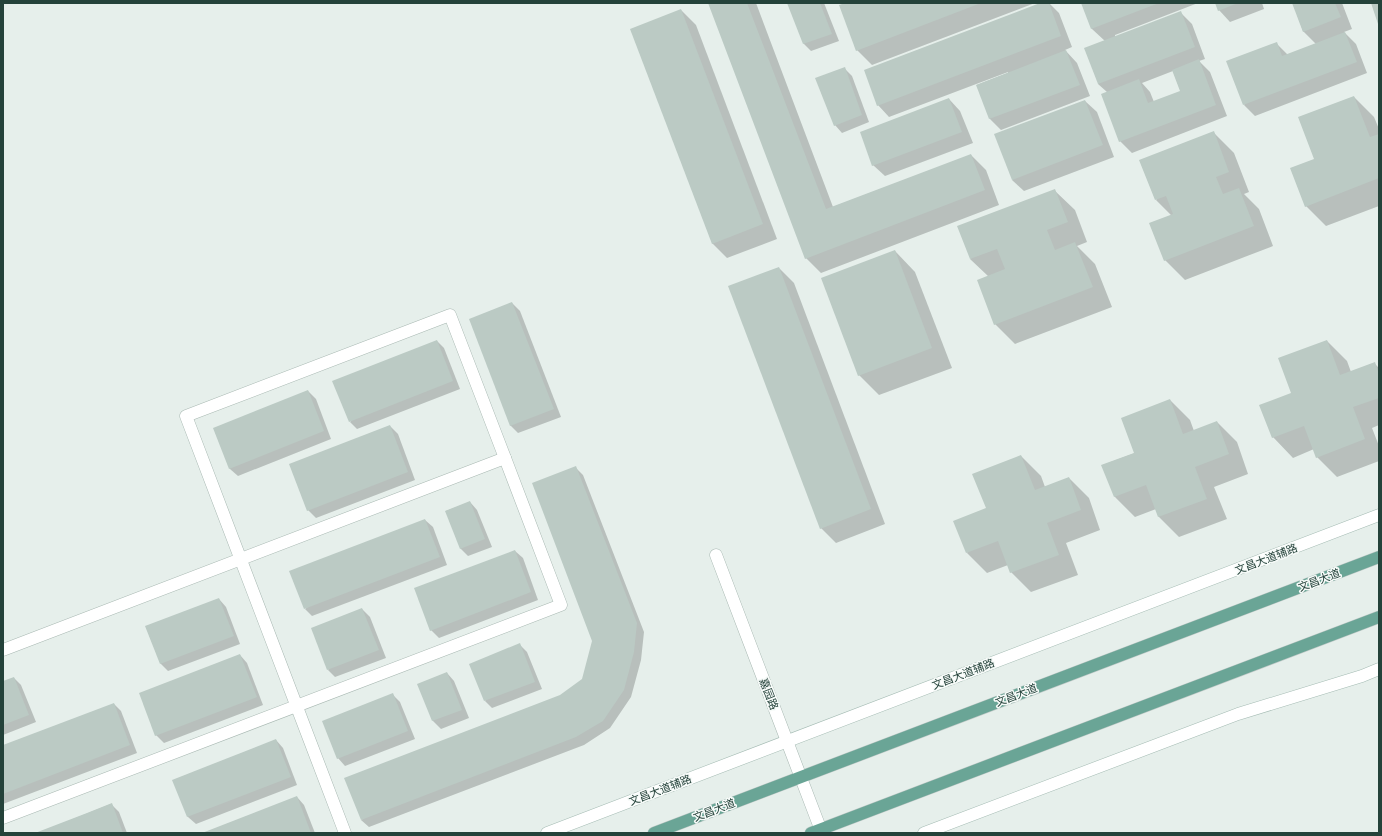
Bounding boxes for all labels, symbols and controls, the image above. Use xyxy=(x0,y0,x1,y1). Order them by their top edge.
street label: 文昌大道辅路 xyxy=(1232,540,1300,578)
street label: 文昌大道 xyxy=(1296,565,1342,595)
street label: 文昌大道辅路 xyxy=(929,655,997,693)
street label: 嘉园路 xyxy=(756,676,782,712)
street label: 文昌大道 xyxy=(993,680,1039,710)
street label: 文昌大道辅路 xyxy=(626,771,694,809)
street label: 文昌大道 xyxy=(691,795,737,825)

